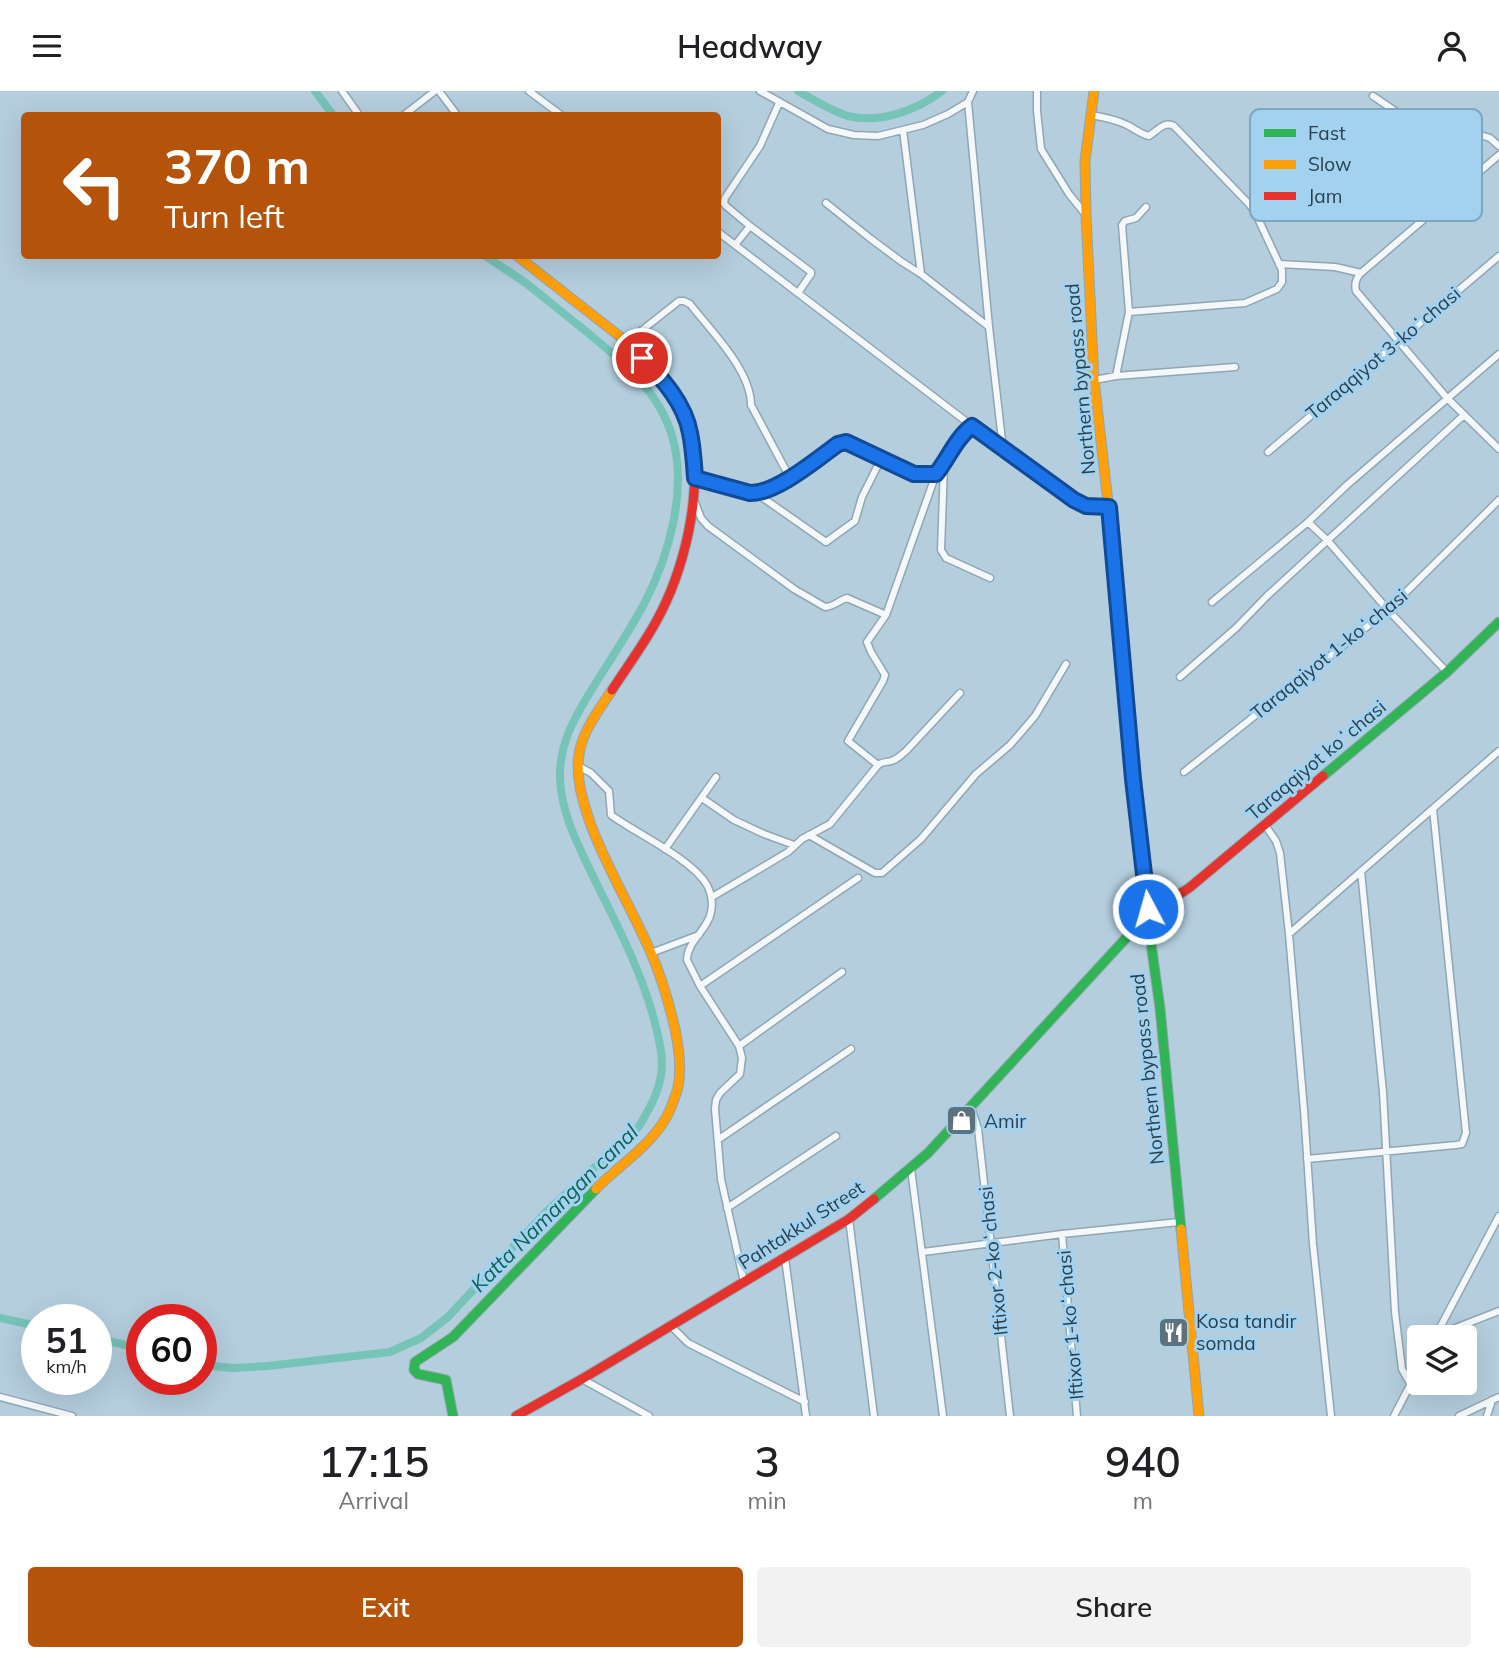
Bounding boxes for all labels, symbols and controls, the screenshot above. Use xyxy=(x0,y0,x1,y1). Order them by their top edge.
text: Headway xyxy=(677,26,822,66)
icon: menu xyxy=(28,27,66,65)
icon: person xyxy=(1433,27,1471,65)
legend xyxy=(1250,109,1482,221)
text: Fast xyxy=(1308,121,1346,145)
text: 370 m xyxy=(164,135,310,196)
icon: left xyxy=(49,140,140,231)
text: Slow xyxy=(1308,152,1352,176)
text: Jam xyxy=(1308,184,1342,208)
text: Turn left xyxy=(164,196,284,236)
street label: Taraqqiyot 3-koʻchasi xyxy=(1301,281,1465,425)
street label: Northern bypass road xyxy=(1060,282,1100,476)
pin xyxy=(612,328,672,388)
icon: arrive xyxy=(623,339,661,377)
street label: Taraqqiyot 1-koʻchasi xyxy=(1246,583,1412,725)
street label: Taraqqiyot koʻchasi xyxy=(1241,695,1391,825)
position arrow xyxy=(1111,872,1185,946)
street label: Northern bypass road xyxy=(1125,972,1169,1166)
shop icon: Amir xyxy=(944,1104,978,1138)
place label: Amir xyxy=(984,1109,1026,1133)
water label: Katta Namangan canal xyxy=(465,1119,643,1297)
street label: Pahtakkul Street xyxy=(734,1175,869,1275)
street label: Iftixor 2-koʻchasi xyxy=(973,1185,1013,1337)
street label: Iftixor 1-koʻchasi xyxy=(1052,1249,1088,1401)
speed limit sign: 60 xyxy=(126,1304,217,1395)
place label: Kosa tandir somda xyxy=(1196,1309,1297,1355)
restaurant icon: Kosa tandir somda xyxy=(1156,1315,1190,1349)
text: 51 xyxy=(45,1318,88,1362)
map controls xyxy=(1407,1325,1477,1395)
button: layers xyxy=(1407,1325,1477,1395)
text: km/h xyxy=(46,1355,87,1378)
text: 17:15 xyxy=(318,1435,429,1488)
text: 3 xyxy=(754,1435,780,1488)
text: 940 xyxy=(1105,1435,1181,1488)
text: Arrival xyxy=(339,1486,409,1515)
text: min xyxy=(747,1486,787,1515)
text: m xyxy=(1133,1486,1153,1515)
button: Exit xyxy=(28,1567,743,1647)
button: Share xyxy=(757,1567,1471,1647)

